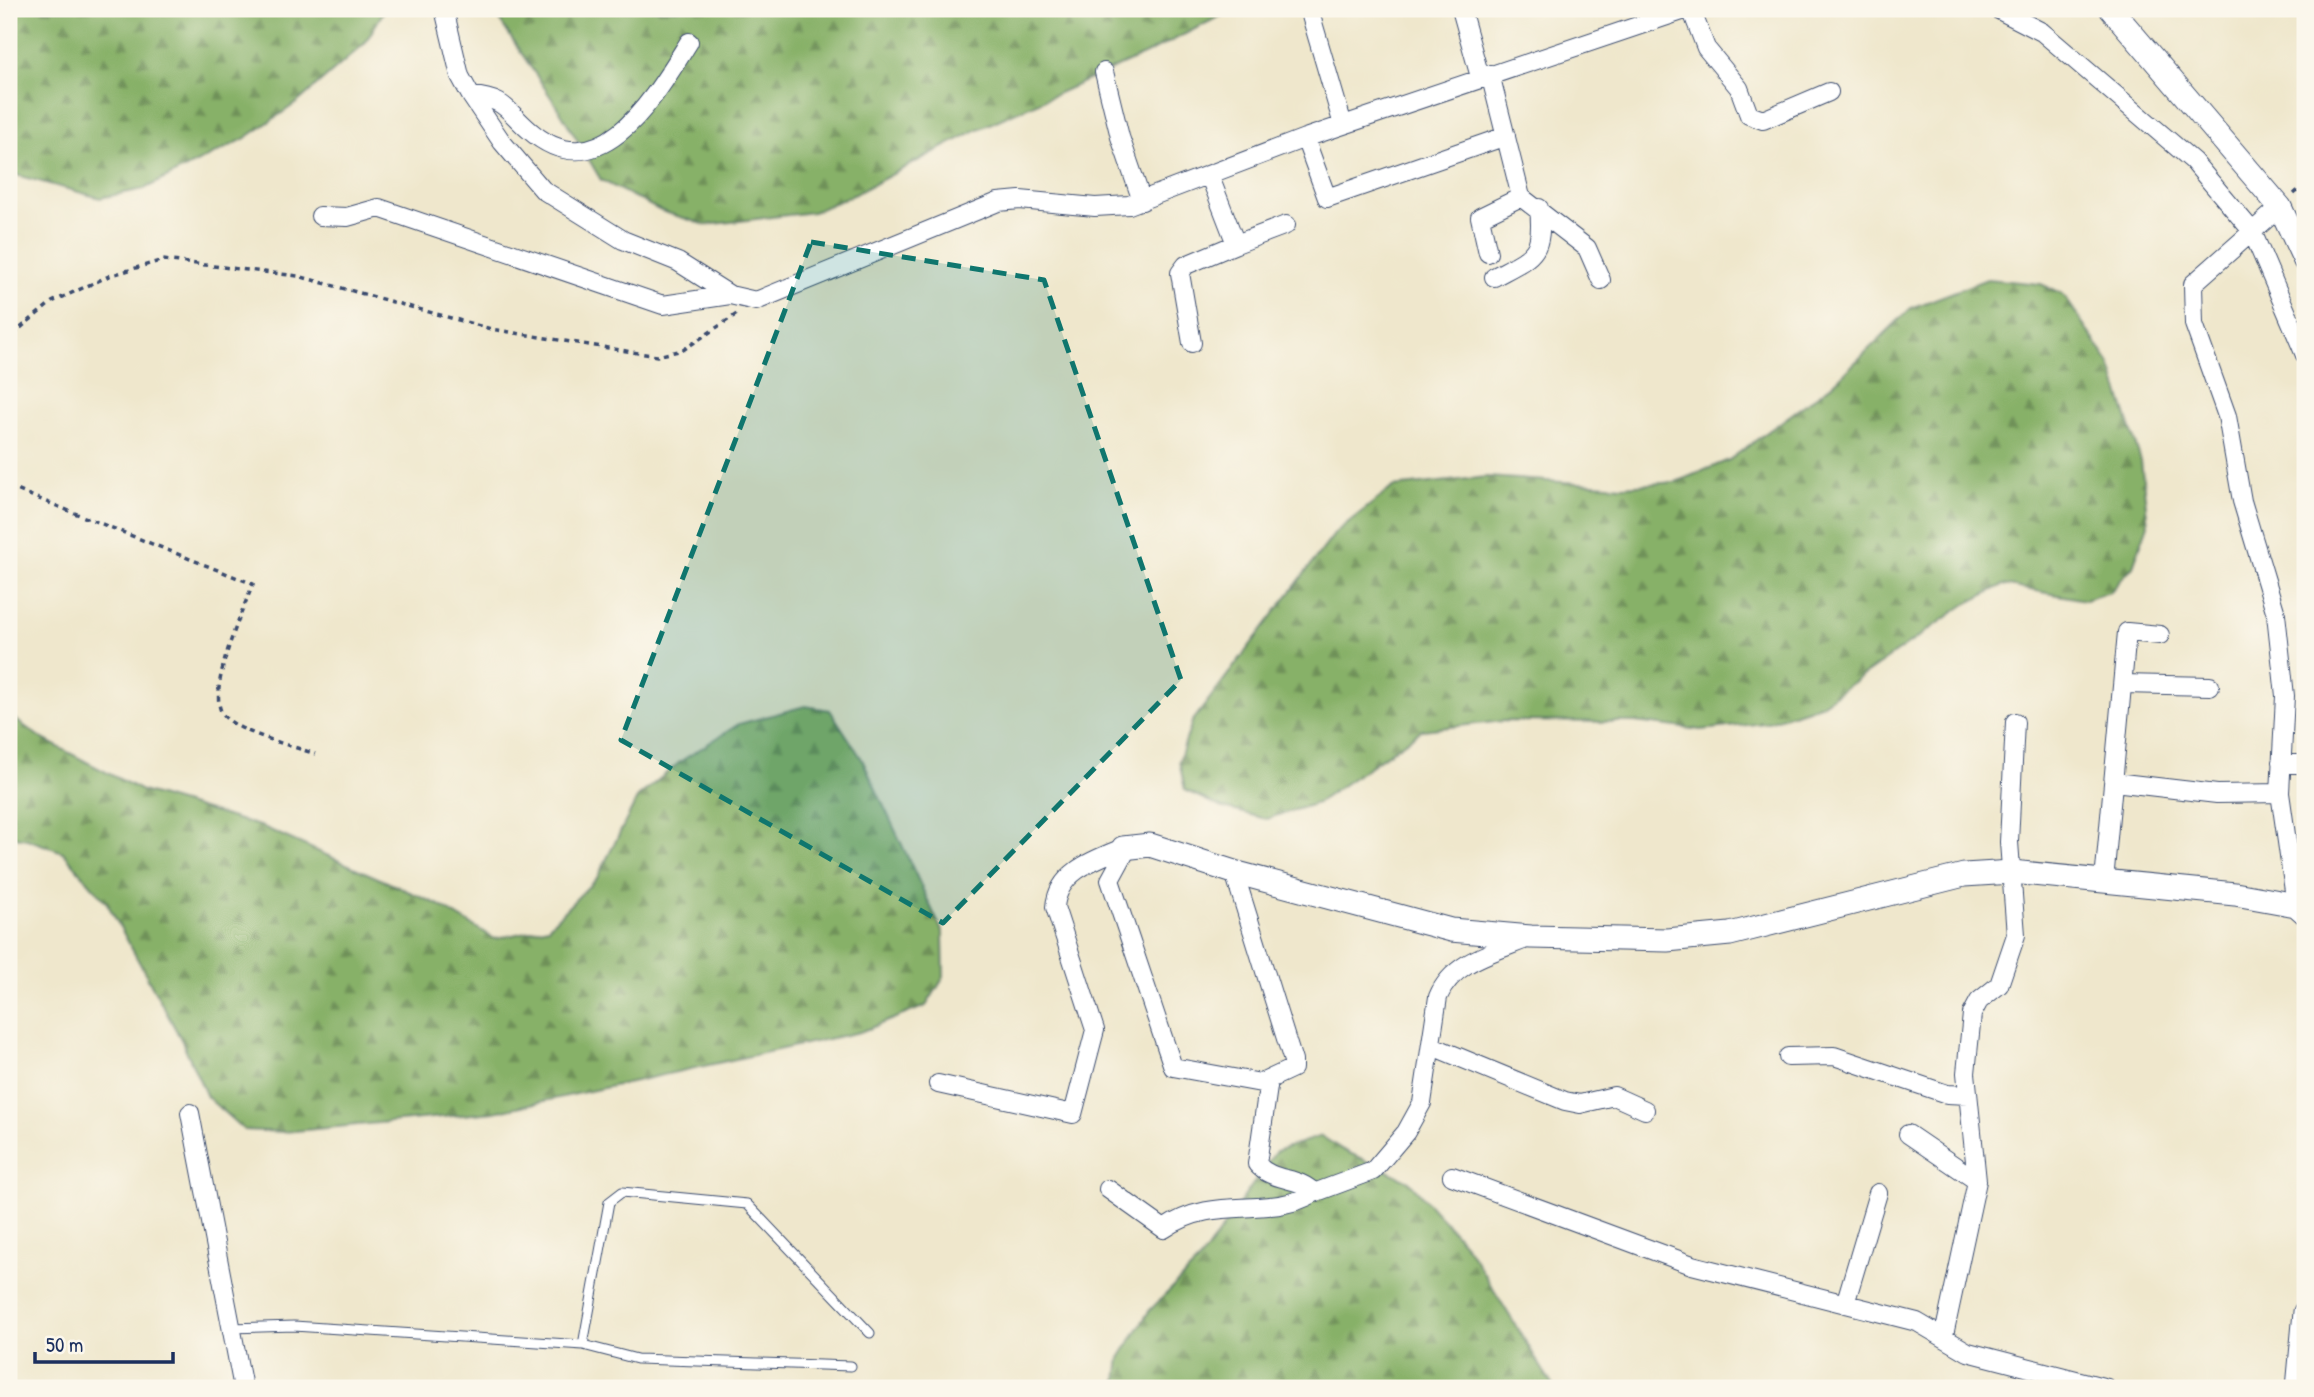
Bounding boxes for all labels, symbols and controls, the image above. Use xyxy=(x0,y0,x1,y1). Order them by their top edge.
scale bar xyxy=(35,1320,173,1364)
text: 50 m xyxy=(46,1330,83,1359)

